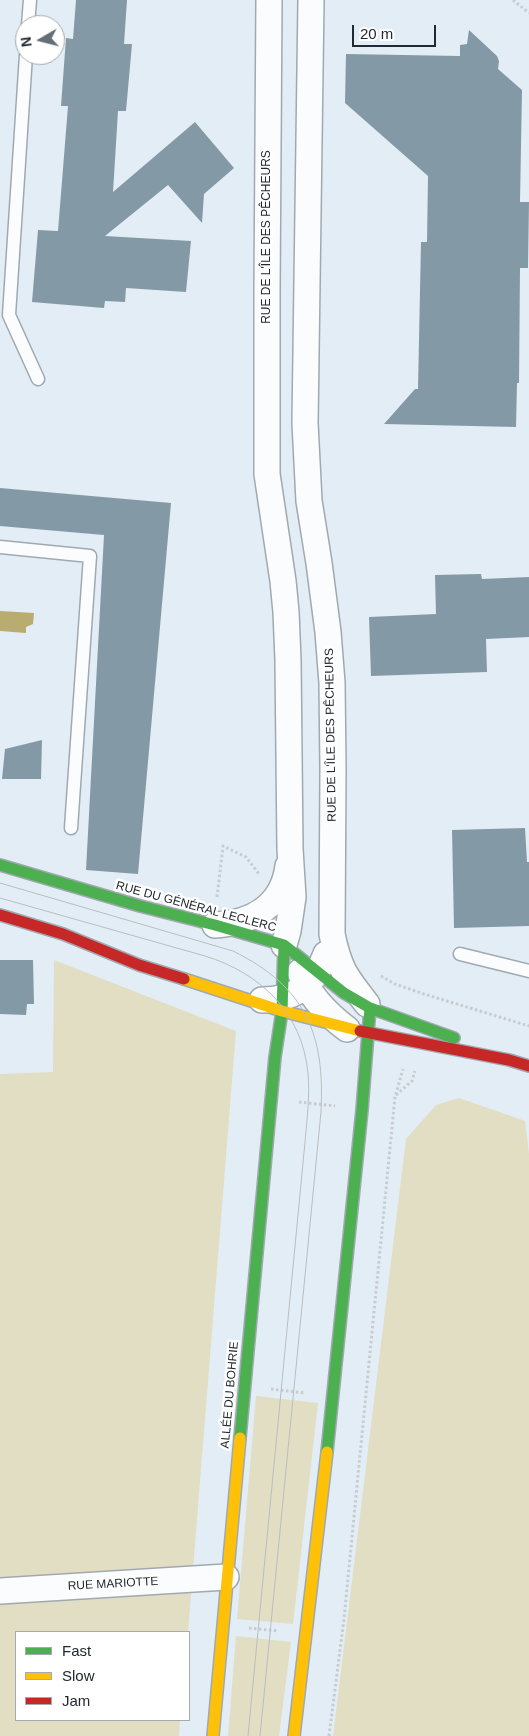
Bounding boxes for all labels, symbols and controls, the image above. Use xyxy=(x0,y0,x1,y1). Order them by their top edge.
north arrow xyxy=(15,15,65,65)
scale bar xyxy=(354,15,438,47)
text: 20 m xyxy=(360,25,393,42)
text: N xyxy=(18,36,35,48)
street label: RUE DE L'ÎLE DES PÊCHEURS xyxy=(260,150,274,324)
street label: RUE DE L'ÎLE DES PÊCHEURS xyxy=(322,648,340,822)
street label: RUE DU GÉNÉRAL LECLERC xyxy=(114,879,278,935)
street label: ALLÉE DU BOHRIE xyxy=(218,1341,242,1449)
street label: RUE MARIOTTE xyxy=(67,1574,159,1594)
legend xyxy=(15,1631,190,1721)
text: Fast xyxy=(62,1642,91,1659)
text: Slow xyxy=(62,1667,95,1684)
text: Jam xyxy=(62,1692,90,1709)

